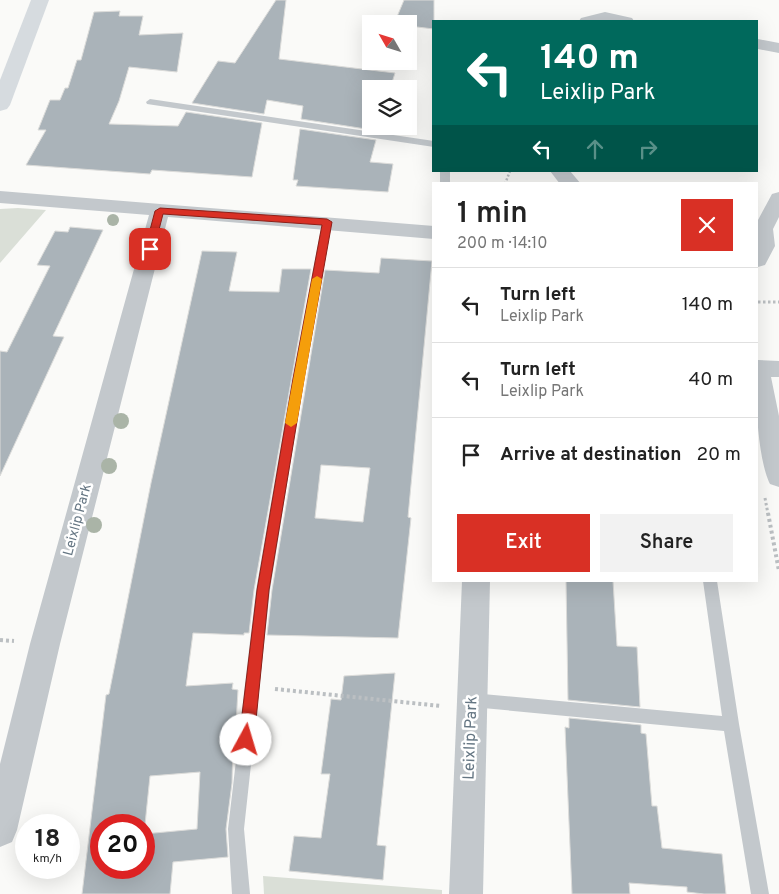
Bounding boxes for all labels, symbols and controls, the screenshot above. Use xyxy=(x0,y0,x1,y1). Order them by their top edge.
north arrow xyxy=(362,15,418,70)
map controls xyxy=(362,15,417,135)
text: 140 m xyxy=(540,37,639,81)
icon: left xyxy=(457,40,522,105)
button: layers xyxy=(362,80,417,135)
text: Leixlip Park xyxy=(540,80,655,107)
icon: left xyxy=(528,135,556,163)
icon: ahead xyxy=(581,135,609,163)
icon: right xyxy=(634,135,662,163)
text: 1 min xyxy=(457,196,528,233)
button: close xyxy=(681,199,733,251)
pin xyxy=(129,228,171,270)
text: 200 m · 14:10 xyxy=(457,234,547,254)
icon: arrive xyxy=(136,235,164,263)
text: Turn left xyxy=(500,283,576,307)
icon: left xyxy=(457,291,485,319)
text: 140 m xyxy=(682,293,733,317)
text: Leixlip Park xyxy=(500,307,584,327)
text: Turn left xyxy=(500,358,576,382)
icon: left xyxy=(457,366,485,394)
text: 40 m xyxy=(688,368,733,392)
text: Leixlip Park xyxy=(500,382,584,402)
icon: arrive xyxy=(457,441,485,469)
text: Arrive at destination xyxy=(500,443,681,467)
text: 20 m xyxy=(696,443,741,467)
street label: Leixlip Park xyxy=(60,482,96,558)
button: Exit xyxy=(457,514,590,572)
button: Share xyxy=(600,514,733,572)
street label: Leixlip Park xyxy=(460,696,482,780)
position arrow xyxy=(219,713,271,765)
speed limit sign: 20 xyxy=(90,814,155,879)
text: 18 xyxy=(35,824,60,856)
text: km/h xyxy=(33,851,62,867)

